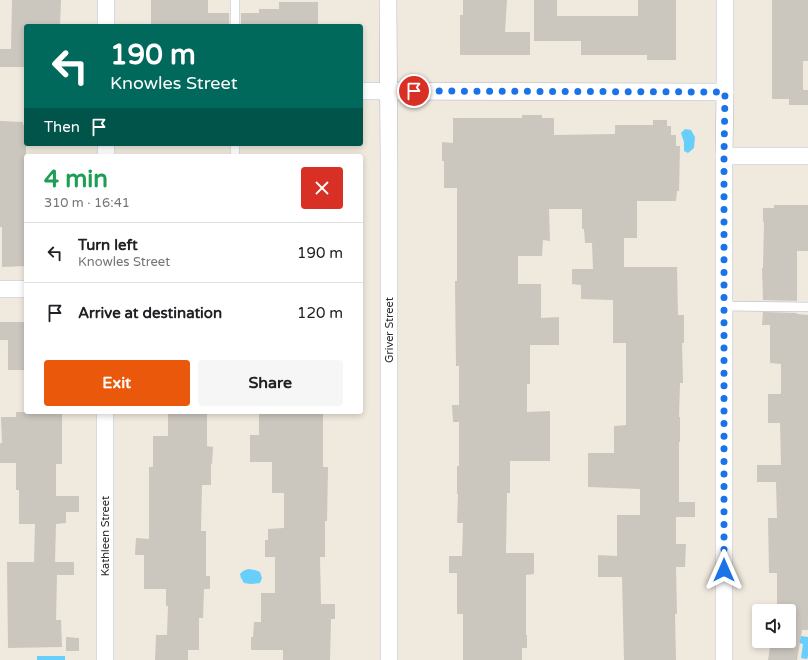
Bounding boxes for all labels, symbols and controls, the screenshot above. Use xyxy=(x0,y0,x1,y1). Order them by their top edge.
text: 190 m xyxy=(110,38,196,72)
icon: left xyxy=(44,40,96,92)
text: Knowles Street xyxy=(110,72,238,94)
pin xyxy=(397,74,431,108)
icon: arrive xyxy=(403,80,425,102)
icon: arrive xyxy=(88,116,110,138)
text: Then xyxy=(44,118,80,136)
text: 4 min xyxy=(44,165,108,194)
button: close xyxy=(301,167,343,209)
text: 310 m · 16:41 xyxy=(44,195,130,211)
text: Turn left xyxy=(78,236,138,254)
icon: left xyxy=(44,242,66,264)
text: 190 m xyxy=(297,244,343,262)
text: Knowles Street xyxy=(78,254,170,270)
street label: Griver Street xyxy=(383,297,396,363)
icon: arrive xyxy=(44,302,66,324)
text: Arrive at destination xyxy=(78,304,222,322)
text: 120 m xyxy=(297,304,343,322)
button: Exit xyxy=(44,360,190,406)
button: Share xyxy=(198,360,343,406)
street label: Kathleen Street xyxy=(99,496,112,576)
position arrow xyxy=(703,549,745,591)
map controls xyxy=(752,604,796,648)
button: sound xyxy=(752,604,796,648)

